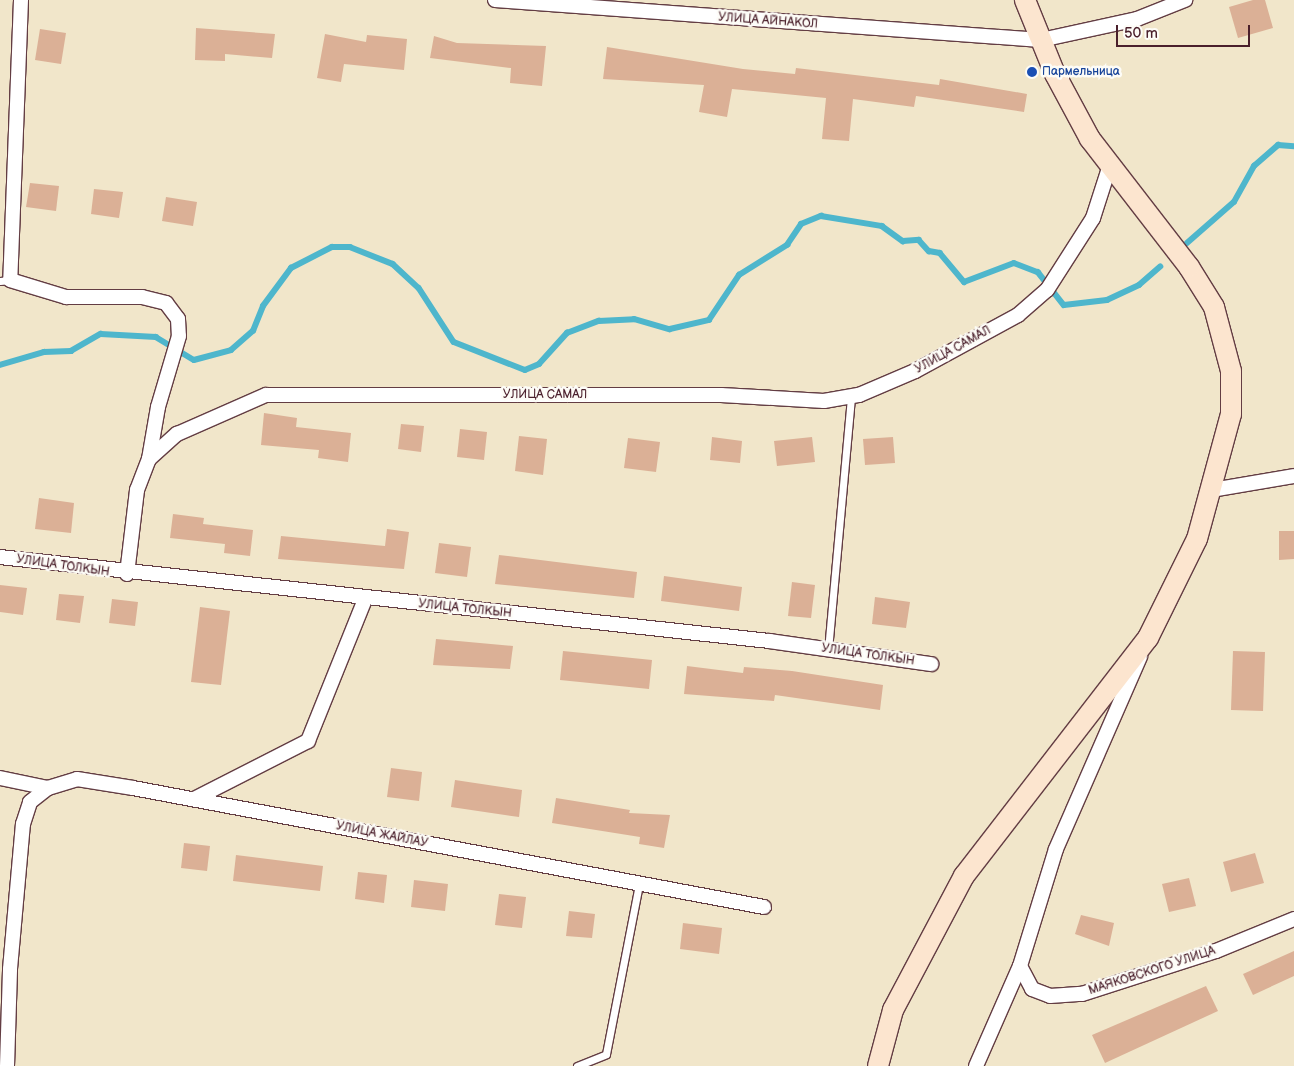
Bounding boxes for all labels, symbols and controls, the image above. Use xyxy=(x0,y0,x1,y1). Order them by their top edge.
street label: УЛИЦА АЙНАКОЛ xyxy=(718,10,818,32)
scale bar xyxy=(1119,15,1253,47)
text: 50 m xyxy=(1124,24,1158,43)
place label: Пармельница xyxy=(1042,65,1120,79)
marker: Пармельница xyxy=(1026,66,1038,78)
street label: УЛИЦА САМАЛ xyxy=(913,323,993,377)
street label: УЛИЦА САМАЛ xyxy=(503,388,587,402)
street label: УЛИЦА ТОЛКЫН xyxy=(16,552,110,580)
street label: УЛИЦА ТОЛКЫН xyxy=(418,597,512,621)
street label: УЛИЦА ТОЛКЫН xyxy=(821,641,915,669)
street label: УЛИЦА ЖАЙЛАУ xyxy=(335,819,429,851)
street label: МАЯКОВСКОГО УЛИЦА xyxy=(1087,944,1217,998)

